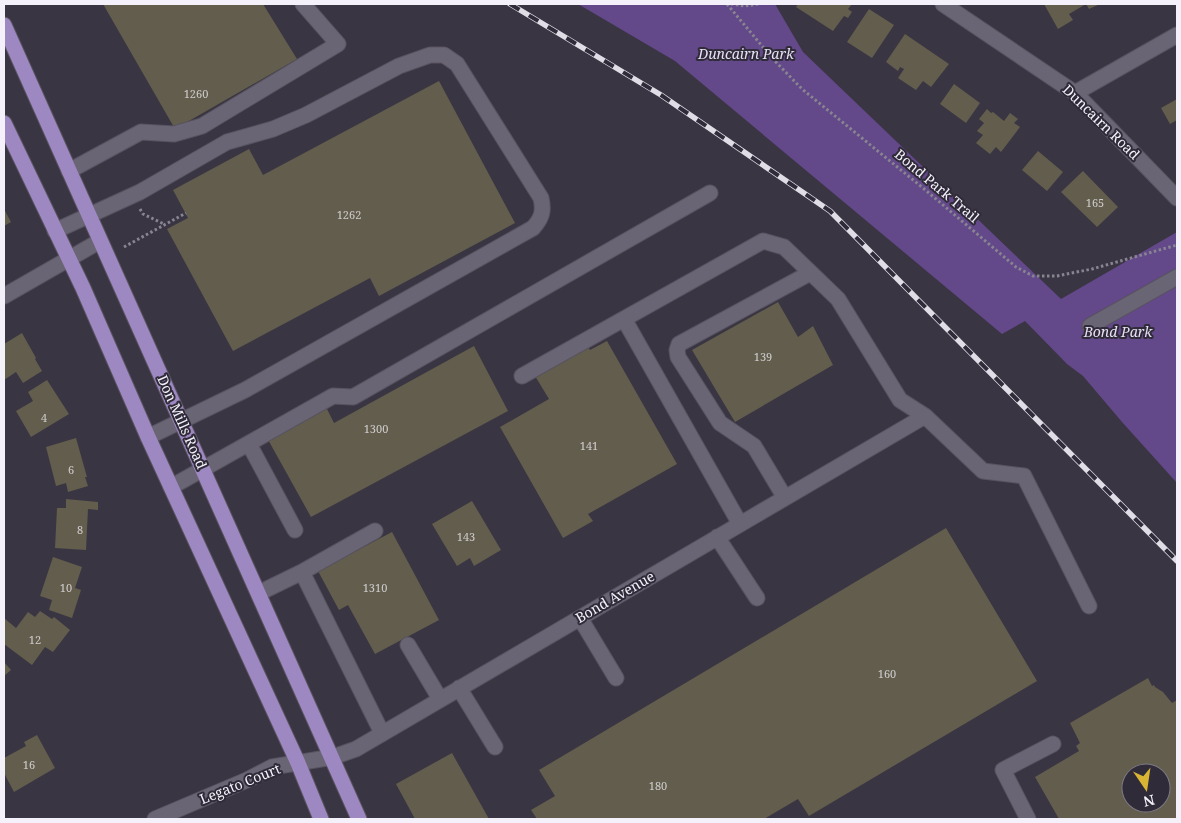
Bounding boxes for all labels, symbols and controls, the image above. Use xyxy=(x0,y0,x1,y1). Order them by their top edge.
park label: Duncairn Park xyxy=(697,44,795,63)
street label: Duncairn Road xyxy=(1059,80,1144,164)
house number: 1260 xyxy=(184,86,208,101)
street label: Bond Park Trail xyxy=(891,145,984,227)
house number: 165 xyxy=(1086,195,1104,210)
house number: 1262 xyxy=(337,207,361,222)
park label: Bond Park xyxy=(1083,322,1153,341)
house number: 139 xyxy=(754,349,772,364)
street label: Don Mills Road xyxy=(153,372,212,472)
house number: 4 xyxy=(41,410,47,425)
house number: 1300 xyxy=(364,421,388,436)
house number: 141 xyxy=(580,438,598,453)
house number: 6 xyxy=(68,462,74,477)
house number: 8 xyxy=(77,522,83,537)
house number: 143 xyxy=(457,529,475,544)
street label: Bond Avenue xyxy=(572,566,658,627)
house number: 10 xyxy=(60,580,72,595)
house number: 1310 xyxy=(363,580,387,595)
house number: 12 xyxy=(29,632,41,647)
house number: 160 xyxy=(878,666,896,681)
house number: 16 xyxy=(23,757,35,772)
street label: Legato Court xyxy=(197,759,283,808)
north arrow xyxy=(1121,763,1171,813)
house number: 180 xyxy=(649,778,667,793)
text: N xyxy=(1142,791,1157,812)

